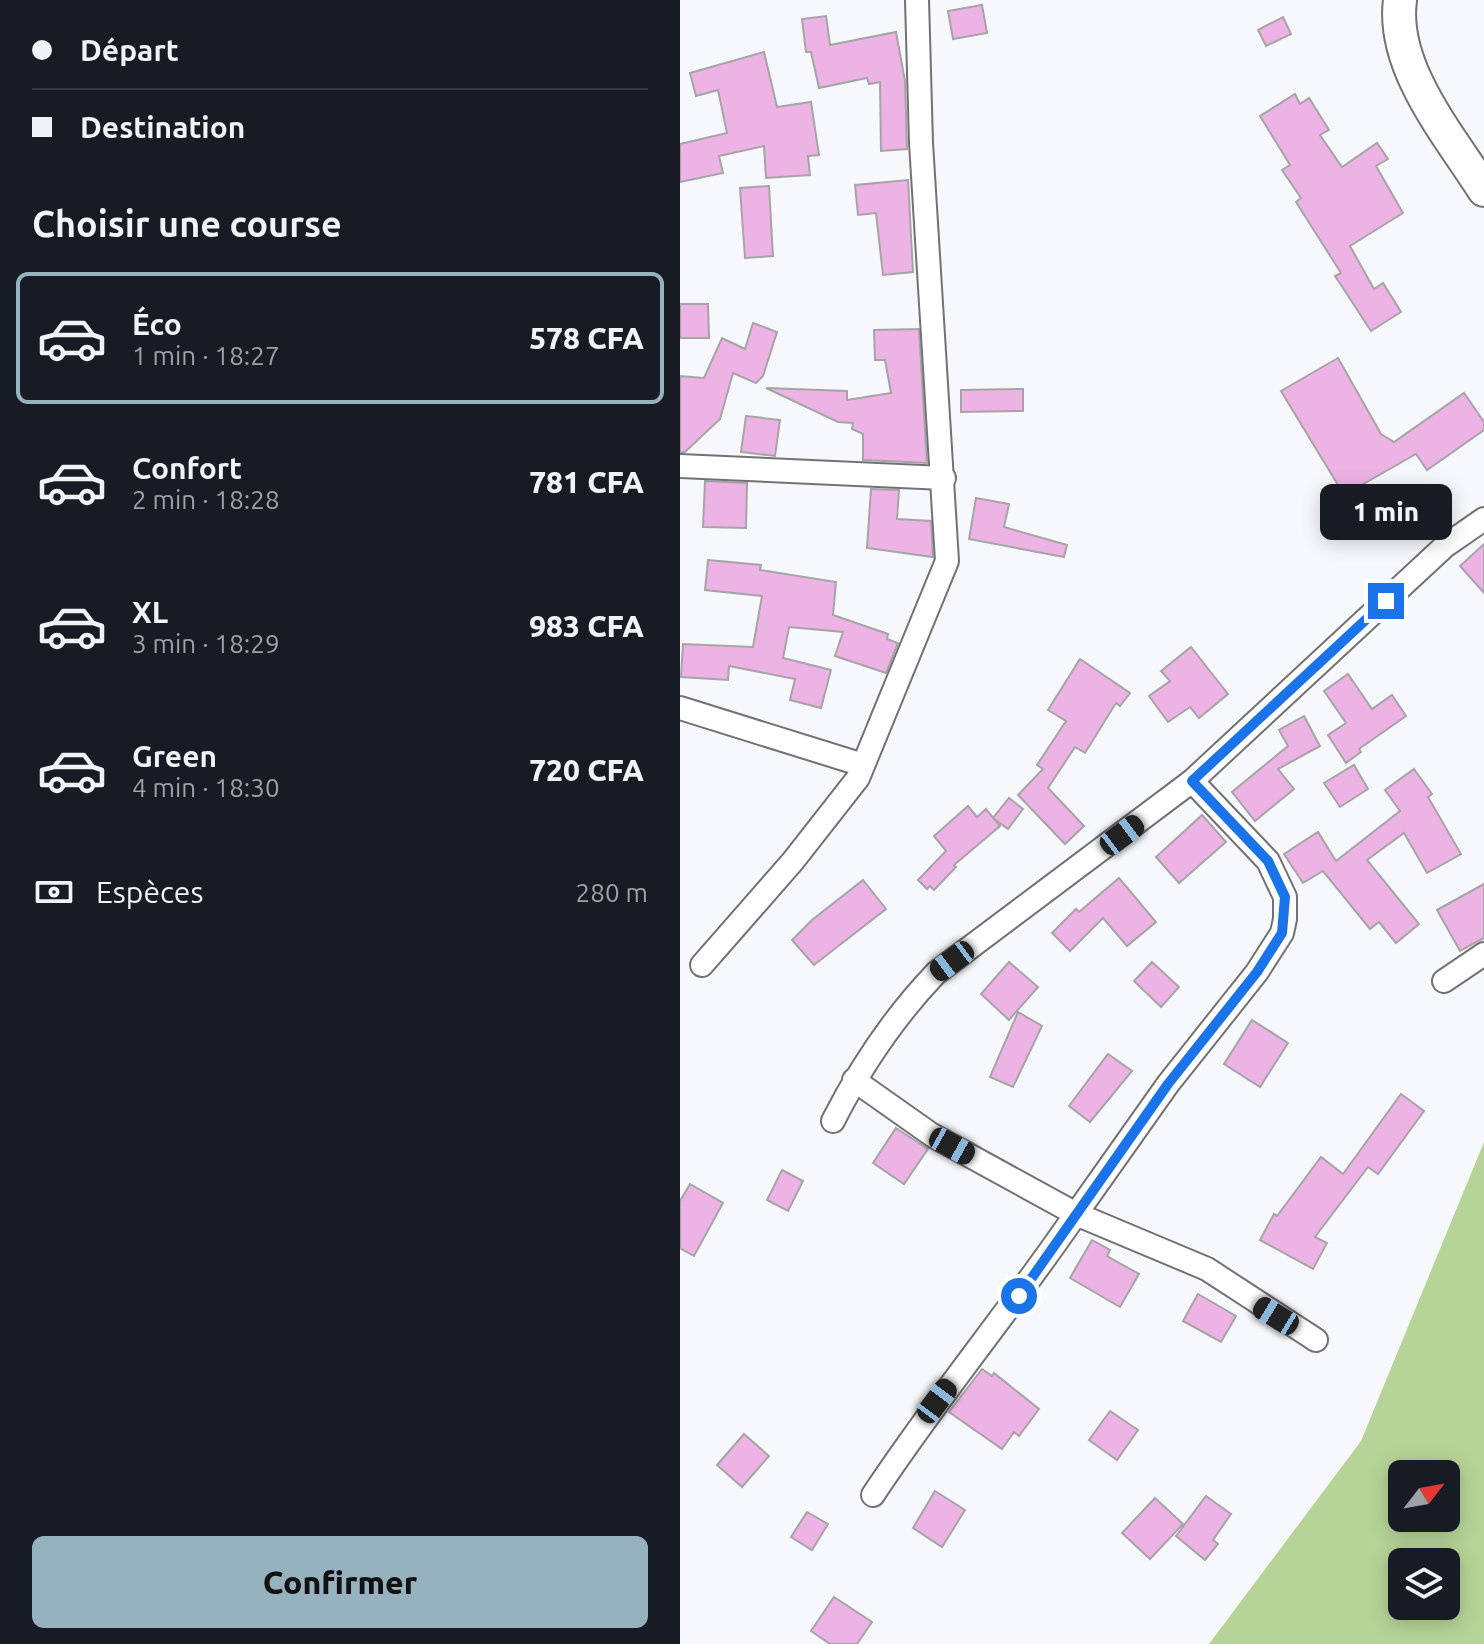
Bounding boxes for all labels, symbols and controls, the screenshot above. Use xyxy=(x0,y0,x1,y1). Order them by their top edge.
text: Départ xyxy=(80,33,179,67)
text: Destination xyxy=(80,110,245,144)
text: Choisir une course xyxy=(32,203,342,244)
icon: car xyxy=(36,302,108,374)
text: Éco xyxy=(132,307,182,341)
text: 578 CFA xyxy=(529,321,644,355)
text: 1 min · 18:27 xyxy=(132,341,280,370)
icon: car xyxy=(36,446,108,518)
text: Confort xyxy=(132,451,242,485)
text: 781 CFA xyxy=(529,465,644,499)
text: 2 min · 18:28 xyxy=(132,485,280,514)
callout: 1 min xyxy=(1320,485,1452,541)
text: 1 min xyxy=(1353,497,1419,526)
route end xyxy=(1368,583,1404,619)
icon: car xyxy=(36,590,108,662)
text: XL xyxy=(132,595,168,629)
text: 983 CFA xyxy=(529,609,644,643)
text: 3 min · 18:29 xyxy=(132,629,280,658)
icon: car xyxy=(36,734,108,806)
text: Green xyxy=(132,739,217,773)
text: 720 CFA xyxy=(529,753,644,787)
text: 4 min · 18:30 xyxy=(132,773,280,802)
car xyxy=(1096,811,1148,859)
icon: cash xyxy=(32,870,76,914)
text: Espèces xyxy=(96,875,203,909)
text: 280 m xyxy=(576,878,648,907)
car xyxy=(926,937,978,985)
car xyxy=(925,1124,979,1168)
route start xyxy=(1001,1278,1037,1314)
car xyxy=(1249,1293,1303,1339)
car xyxy=(913,1375,961,1427)
north arrow xyxy=(1388,1460,1460,1532)
map controls xyxy=(1388,1460,1460,1620)
button: Confirmer xyxy=(32,1536,648,1628)
button: layers xyxy=(1388,1548,1460,1620)

